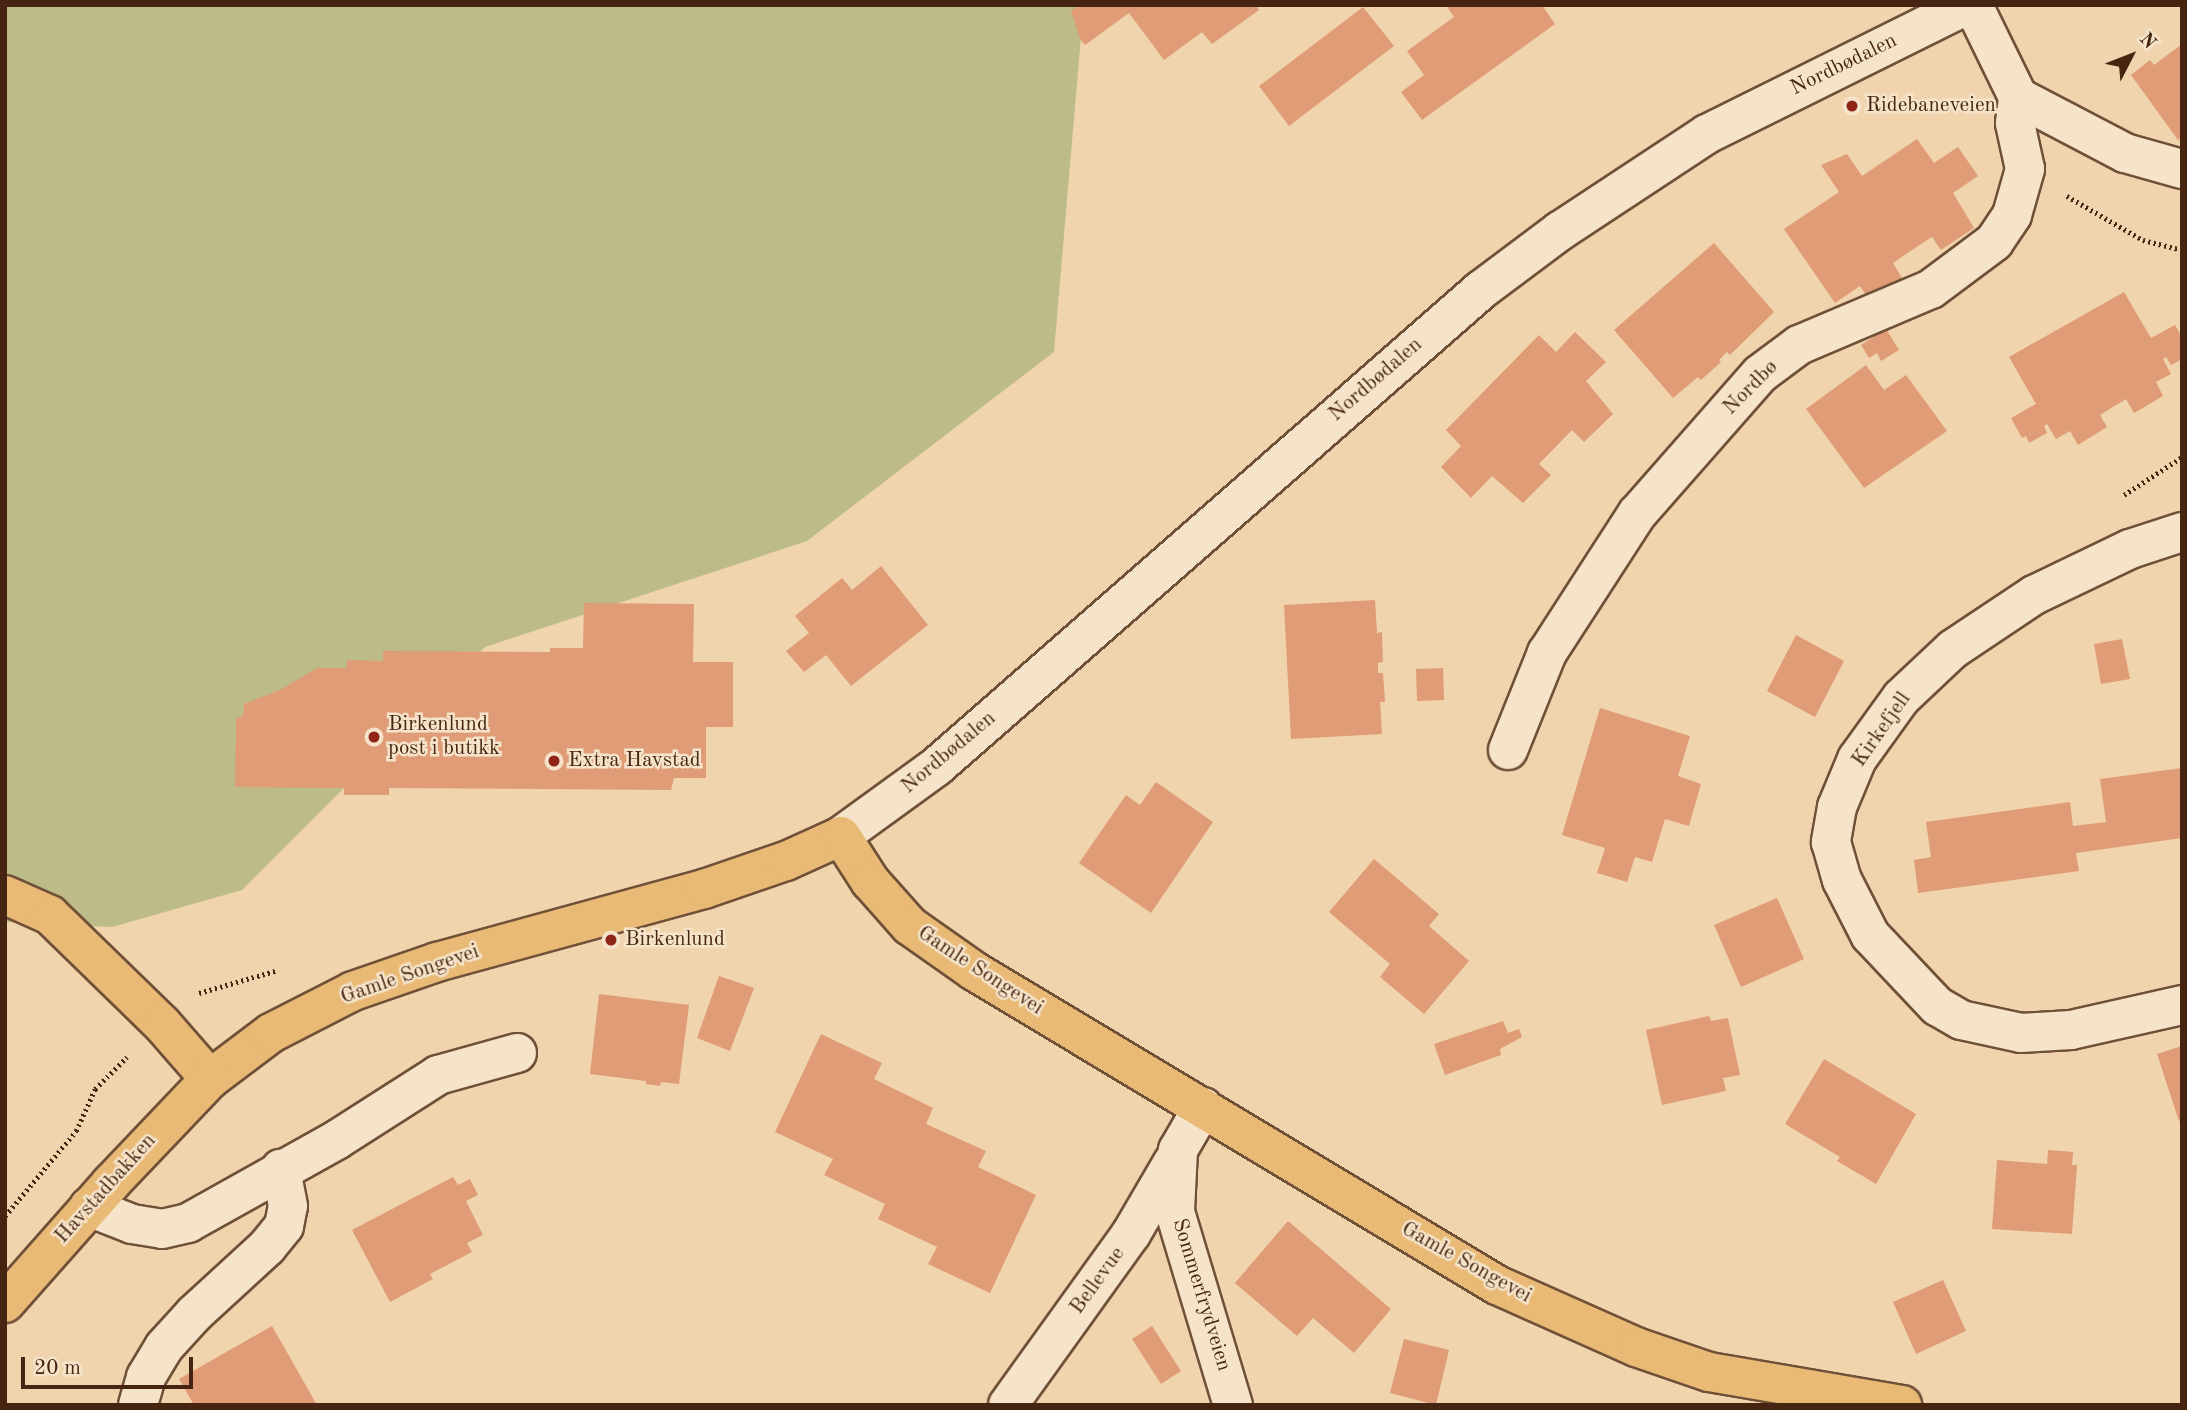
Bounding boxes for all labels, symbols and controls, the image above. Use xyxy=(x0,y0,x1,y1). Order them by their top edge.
north arrow xyxy=(2096,21,2166,91)
street label: Nordbødalen xyxy=(1787,28,1901,102)
text: N xyxy=(2135,30,2159,53)
place label: Ridebaneveien xyxy=(1866,93,1996,119)
marker: Ridebaneveien xyxy=(1844,98,1860,114)
street label: Nordbødalen xyxy=(1324,333,1428,427)
street label: Nordbø xyxy=(1718,355,1784,421)
street label: Kirkefjell xyxy=(1847,688,1917,772)
street label: Nordbødalen xyxy=(897,706,1001,800)
place label: Birkenlund post i butikk xyxy=(388,712,500,762)
marker: Birkenlund post i butikk xyxy=(366,729,382,745)
place label: Extra Havstad xyxy=(568,748,701,774)
marker: Extra Havstad xyxy=(546,753,562,769)
street label: Gamle Songevei xyxy=(912,921,1048,1021)
place label: Birkenlund xyxy=(625,927,725,953)
marker: Birkenlund xyxy=(603,932,619,948)
street label: Gamle Songevei xyxy=(338,940,482,1010)
street label: Havstadbakken xyxy=(50,1129,162,1249)
street label: Sommerfrydveien xyxy=(1166,1216,1236,1374)
street label: Gamle Songevei xyxy=(1397,1217,1535,1309)
street label: Bellevue xyxy=(1065,1242,1131,1320)
scale bar xyxy=(24,1344,196,1388)
text: 20 m xyxy=(34,1358,81,1379)

